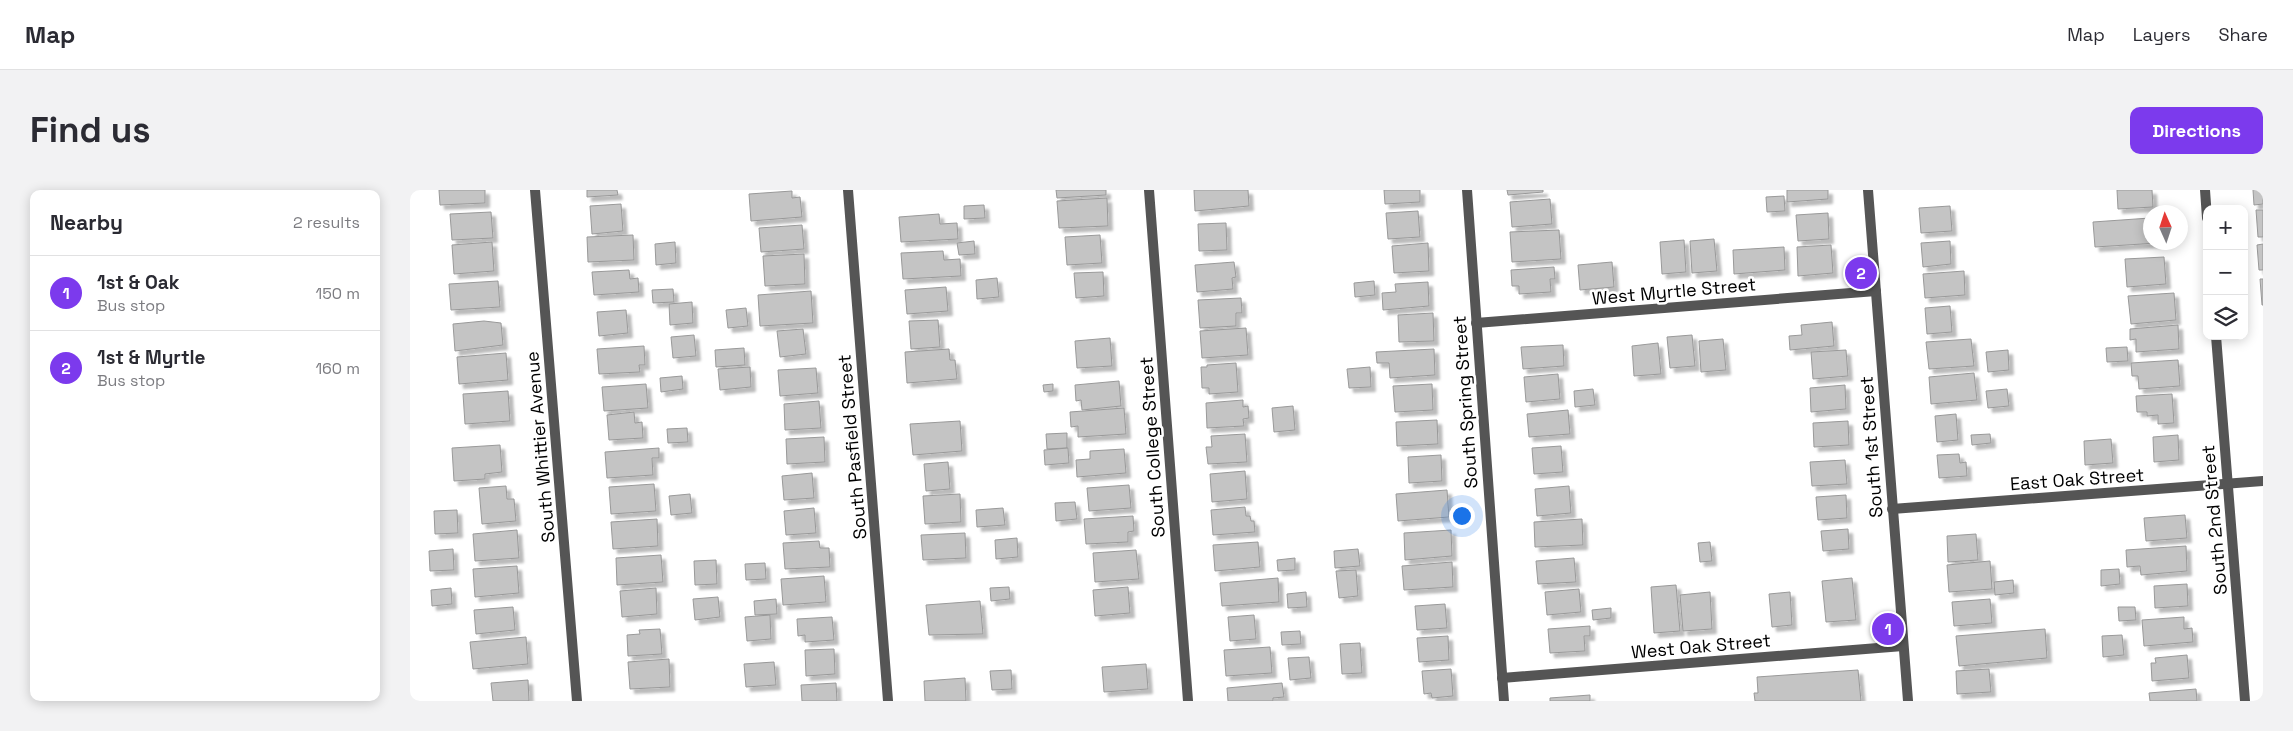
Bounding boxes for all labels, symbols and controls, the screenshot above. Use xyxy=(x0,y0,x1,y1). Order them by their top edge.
text: Map xyxy=(25,19,75,50)
text: Map xyxy=(2067,23,2105,46)
text: Layers xyxy=(2133,23,2190,46)
text: Share xyxy=(2218,23,2268,46)
button: Directions xyxy=(2130,107,2263,154)
text: Find us xyxy=(30,108,151,152)
north arrow xyxy=(2143,205,2188,250)
map controls xyxy=(2203,205,2248,340)
button: + xyxy=(2203,205,2248,250)
text: Nearby xyxy=(50,209,123,236)
text: 2 results xyxy=(293,212,360,233)
button: − xyxy=(2203,250,2248,295)
pin: 2 xyxy=(1845,254,1877,292)
text: 1st & Oak xyxy=(97,270,179,295)
street label: West Myrtle Street xyxy=(1591,272,1757,310)
text: 1 xyxy=(62,283,70,304)
text: 150 m xyxy=(316,283,360,304)
text: Bus stop xyxy=(97,295,165,316)
button: layers xyxy=(2203,295,2248,340)
street label: South Spring Street xyxy=(1447,315,1483,489)
text: 1st & Myrtle xyxy=(97,345,206,370)
street label: South Whittier Avenue xyxy=(520,350,560,544)
street label: South Pasfield Street xyxy=(832,354,872,540)
street label: South College Street xyxy=(1134,356,1170,538)
text: 2 xyxy=(61,358,71,379)
text: 160 m xyxy=(315,358,360,379)
text: Bus stop xyxy=(97,370,165,391)
street label: South 1st Street xyxy=(1855,375,1887,519)
street label: South 2nd Street xyxy=(2196,444,2232,596)
street label: East Oak Street xyxy=(2009,463,2145,495)
your location xyxy=(1449,503,1475,529)
pin: 1 xyxy=(1872,610,1904,648)
street label: West Oak Street xyxy=(1630,628,1772,664)

